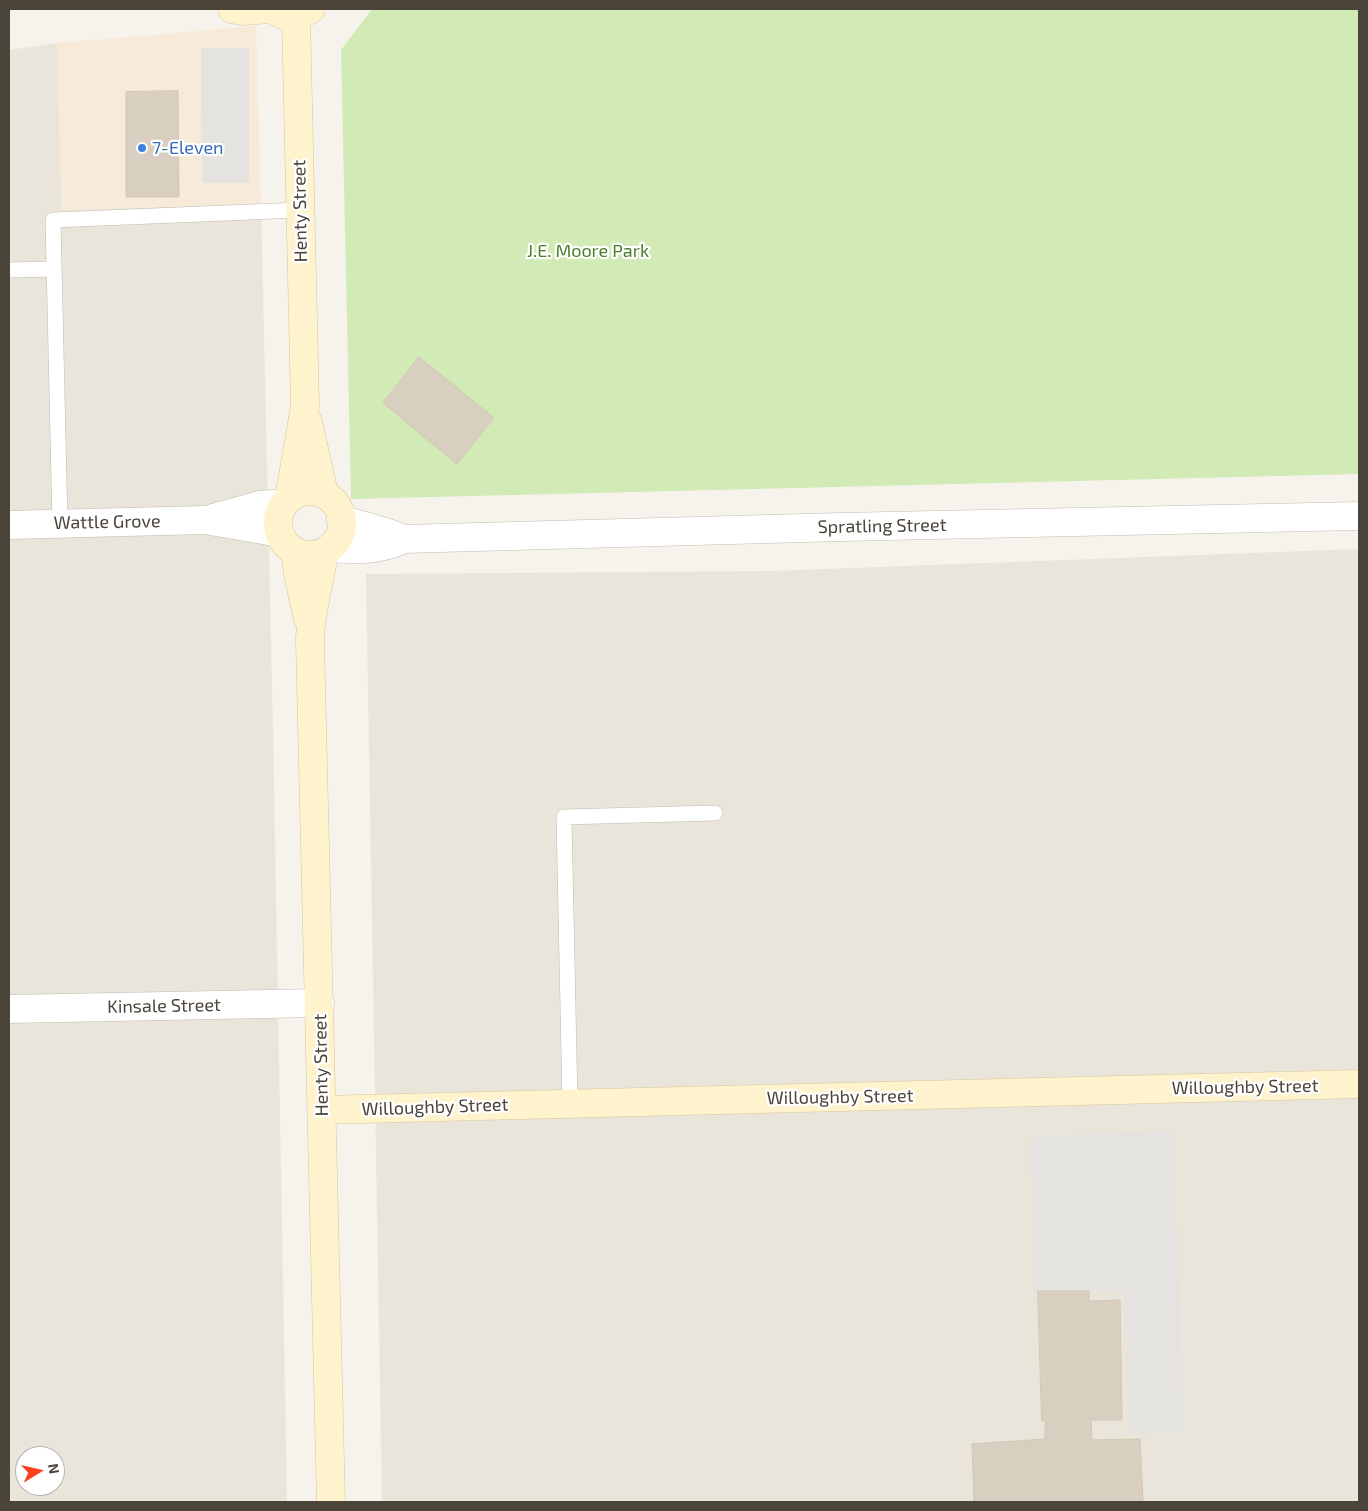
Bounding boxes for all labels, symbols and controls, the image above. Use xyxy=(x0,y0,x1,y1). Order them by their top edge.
place label: 7-Eleven xyxy=(152,137,224,159)
marker: 7-Eleven xyxy=(136,142,148,154)
street label: Henty Street xyxy=(288,160,312,262)
park label: J.E. Moore Park xyxy=(527,240,649,262)
street label: Wattle Grove xyxy=(53,510,161,534)
street label: Spratling Street xyxy=(817,514,947,538)
street label: Kinsale Street xyxy=(107,994,221,1018)
street label: Henty Street xyxy=(309,1014,333,1116)
street label: Willoughby Street xyxy=(1171,1075,1319,1099)
street label: Willoughby Street xyxy=(766,1085,914,1109)
street label: Willoughby Street xyxy=(361,1094,509,1120)
north arrow xyxy=(15,1446,65,1496)
text: N xyxy=(45,1462,64,1475)

